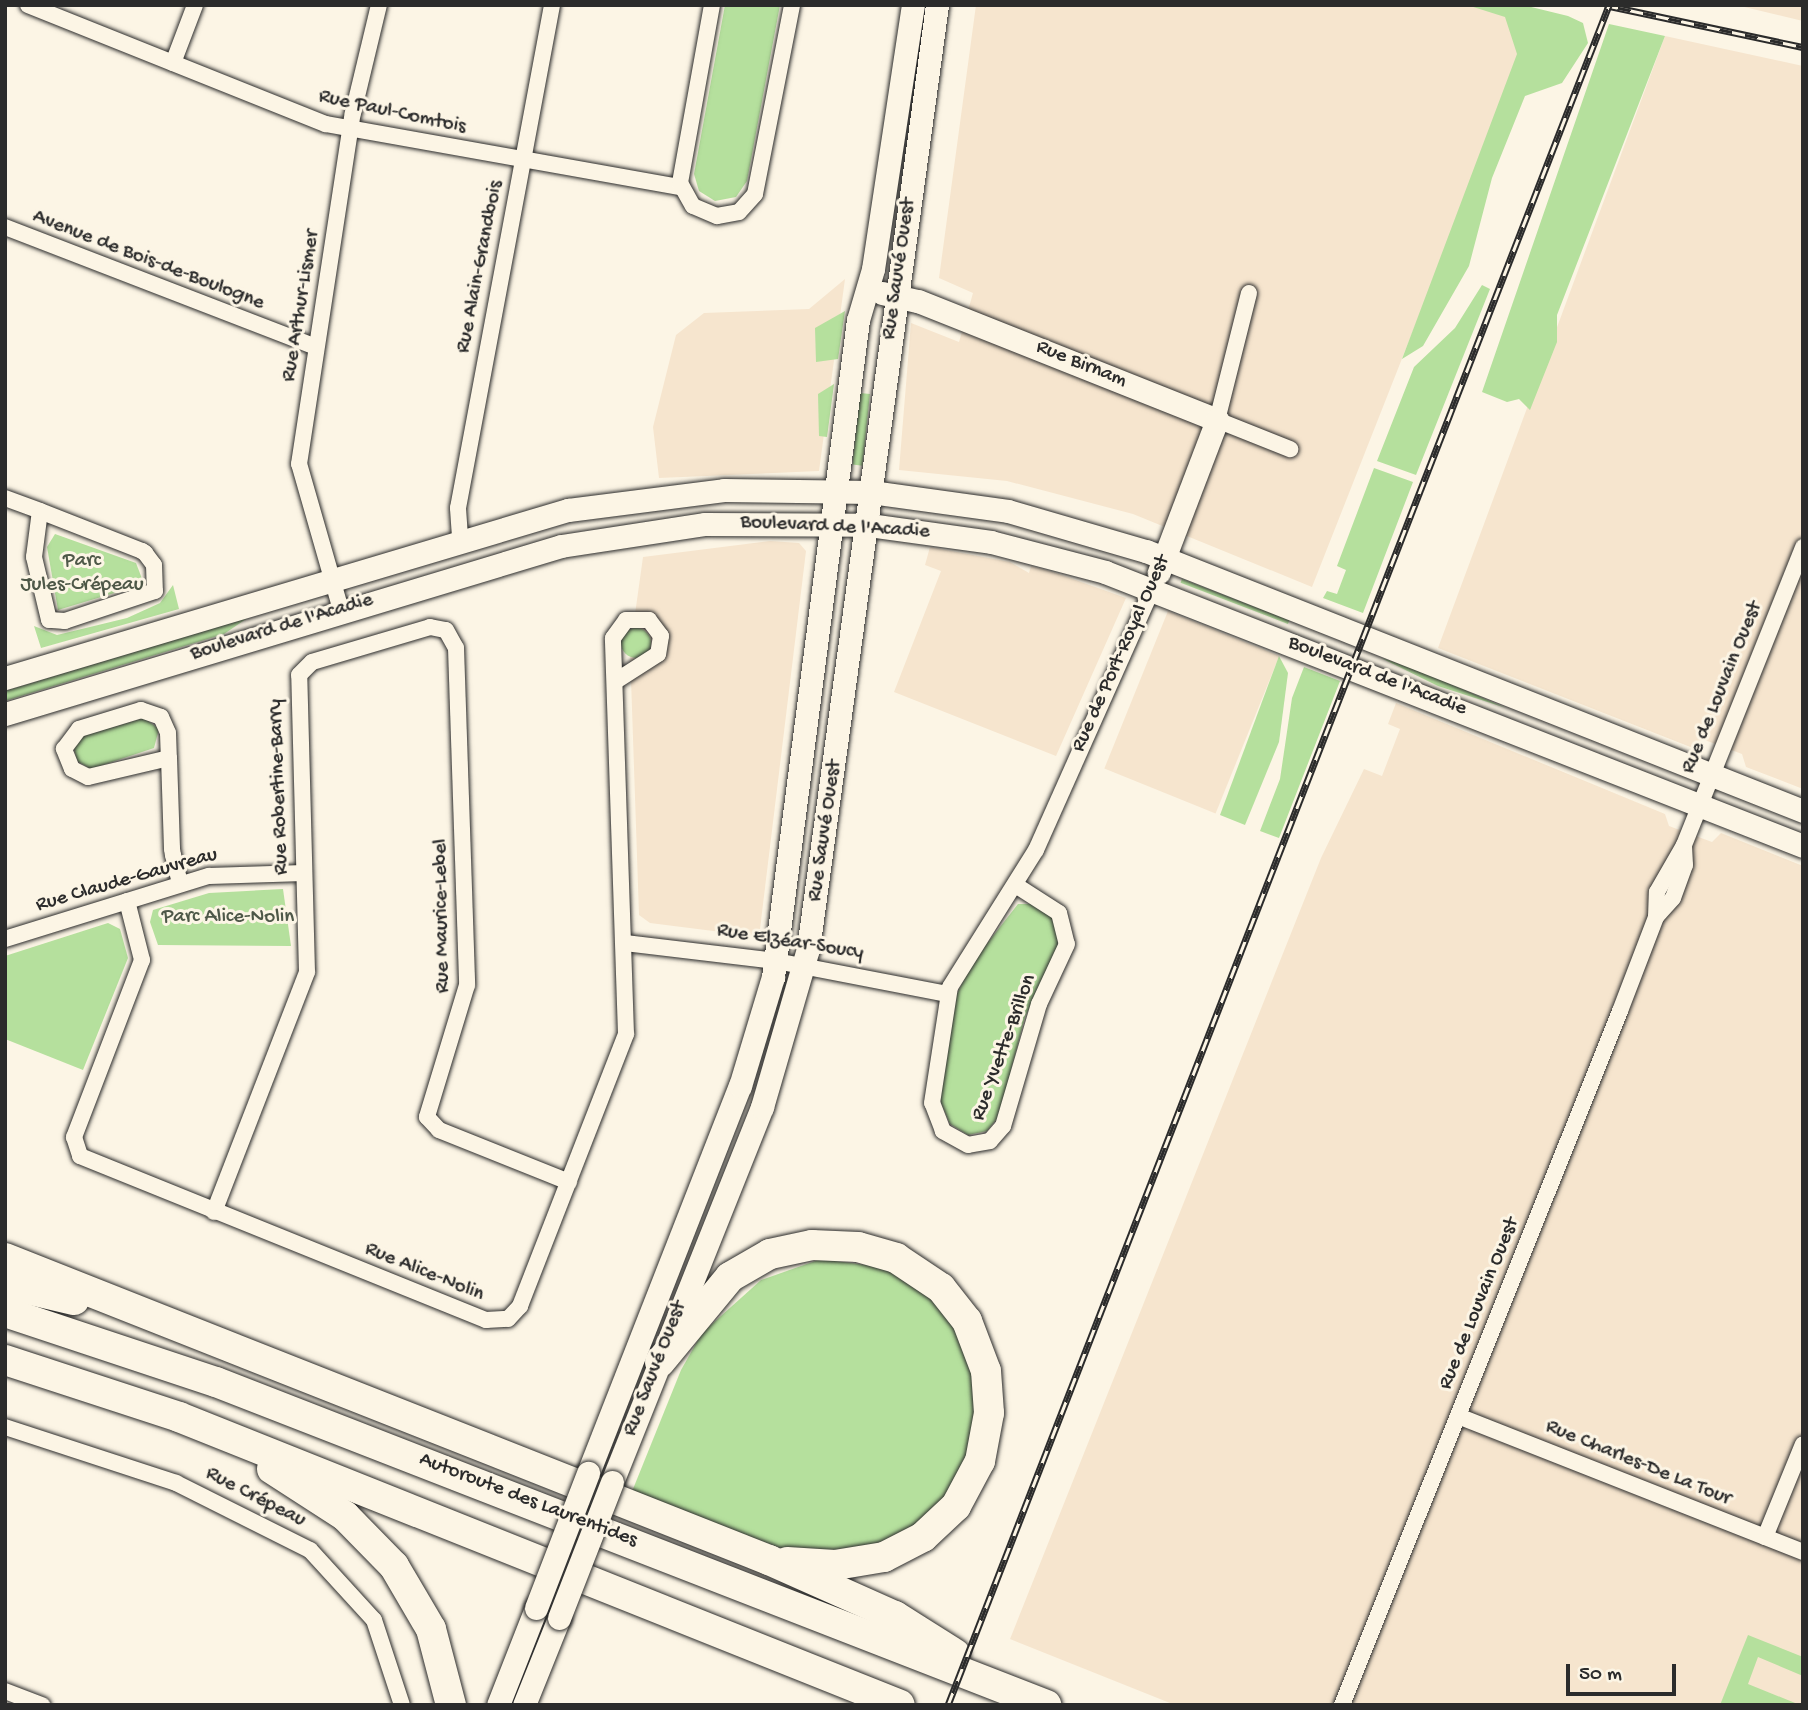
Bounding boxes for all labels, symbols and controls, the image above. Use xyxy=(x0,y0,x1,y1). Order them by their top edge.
street label: Rue Paul-Comtois xyxy=(316,85,468,141)
street label: Rue Alain-Grandbois xyxy=(452,179,510,355)
street label: Rue Sauvé Ouest xyxy=(878,197,922,341)
street label: Avenue de Bois-de-Boulogne xyxy=(29,205,267,317)
street label: Rue Arthur-Lismer xyxy=(278,228,326,384)
street label: Rue Birnam xyxy=(1032,335,1130,395)
street label: Boulevard de l'Acadie xyxy=(740,510,930,546)
park label: Parc Jules-Crépeau xyxy=(20,549,144,599)
street label: Rue de Port-Royal Ouest xyxy=(1067,552,1177,756)
street label: Boulevard de l'Acadie xyxy=(188,588,376,668)
street label: Rue de Louvain Ouest xyxy=(1677,598,1769,778)
street label: Boulevard de l'Acadie xyxy=(1284,631,1470,723)
street label: Rue Robertine-Barry xyxy=(264,699,296,875)
street label: Rue Sauvé Ouest xyxy=(804,759,848,903)
street label: Rue Maurice-Lebel xyxy=(429,839,457,993)
street label: Rue Claude-Gauvreau xyxy=(33,843,221,919)
park label: Parc Alice-Nolin xyxy=(162,905,294,931)
street label: Rue Elzéar-Soucy xyxy=(715,919,865,967)
street label: Rue Yvette-Brillon xyxy=(967,971,1043,1125)
street label: Rue de Louvain Ouest xyxy=(1434,1214,1526,1394)
street label: Rue Alice-Nolin xyxy=(361,1238,487,1308)
street label: Rue Sauvé Ouest xyxy=(619,1298,693,1440)
street label: Rue Charles-De La Tour xyxy=(1541,1415,1735,1513)
street label: Autoroute des Laurentides xyxy=(415,1448,641,1554)
street label: Rue Crépeau xyxy=(201,1462,309,1534)
scale bar xyxy=(1570,1650,1680,1694)
text: 50 m xyxy=(1579,1663,1622,1688)

